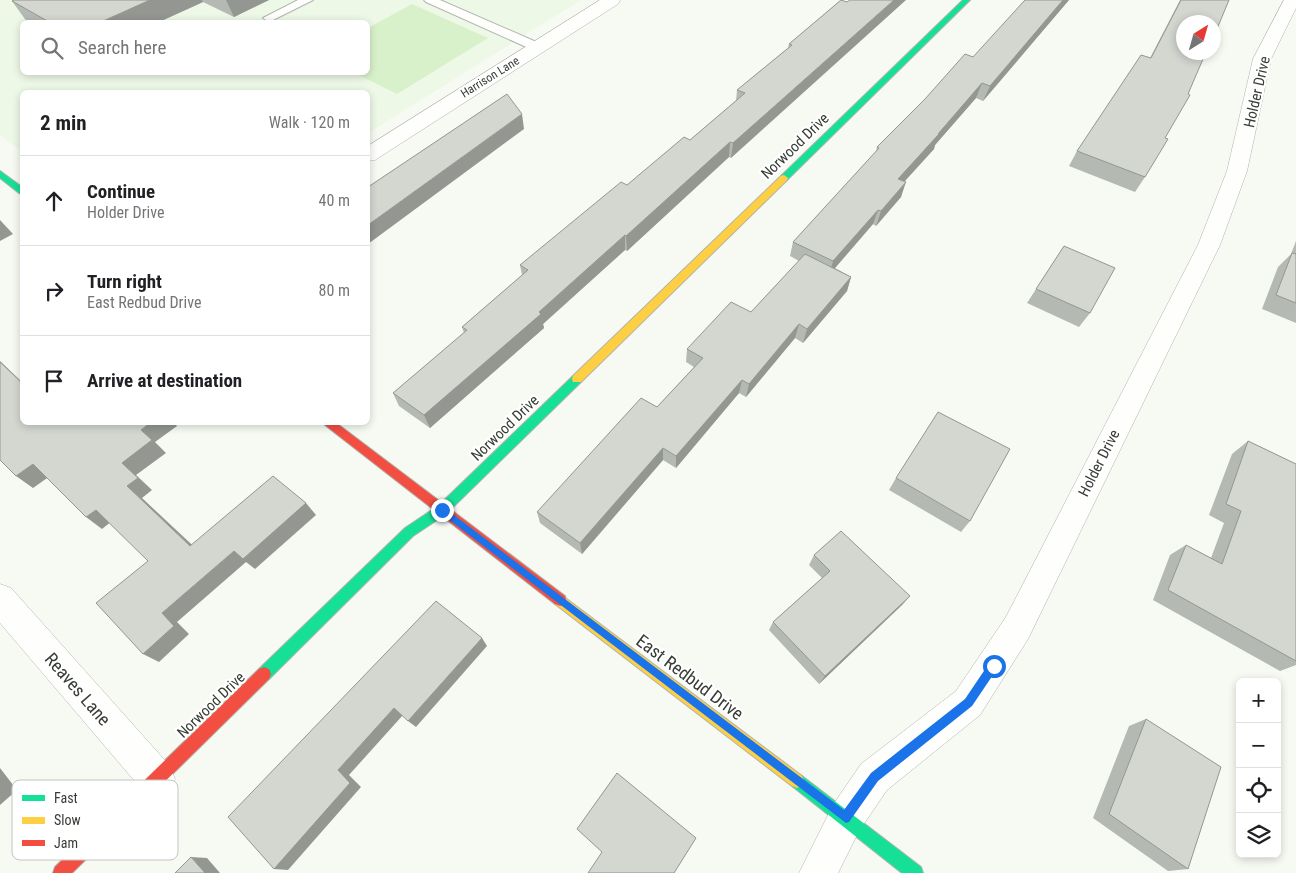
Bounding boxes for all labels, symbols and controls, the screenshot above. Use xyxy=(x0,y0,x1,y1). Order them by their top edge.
north arrow xyxy=(1176,15,1221,60)
search box xyxy=(20,20,370,75)
icon: search xyxy=(38,34,66,62)
text: Search here xyxy=(78,36,166,59)
street label: Harrison Lane xyxy=(458,53,522,100)
street label: Holder Drive xyxy=(1240,55,1274,129)
street label: Norwood Drive xyxy=(757,109,833,183)
text: 2 min xyxy=(40,111,87,135)
text: Walk · 120 m xyxy=(269,113,350,132)
text: Continue xyxy=(87,180,155,203)
icon: ahead xyxy=(40,187,68,215)
text: 40 m xyxy=(318,191,350,210)
text: Holder Drive xyxy=(87,203,165,222)
text: Turn right xyxy=(87,270,162,293)
icon: right xyxy=(40,277,68,305)
text: 80 m xyxy=(318,281,350,300)
text: East Redbud Drive xyxy=(87,293,201,312)
icon: arrive xyxy=(40,367,68,395)
text: Arrive at destination xyxy=(87,369,242,392)
street label: Norwood Drive xyxy=(467,391,543,465)
street label: Holder Drive xyxy=(1074,427,1124,499)
route end xyxy=(431,499,454,522)
street label: East Redbud Drive xyxy=(632,630,748,724)
street label: Reaves Lane xyxy=(41,648,115,730)
route start xyxy=(983,655,1006,678)
street label: Norwood Drive xyxy=(173,668,249,742)
map controls xyxy=(1236,678,1281,858)
button: + xyxy=(1236,678,1281,723)
button: − xyxy=(1236,723,1281,768)
button: locate xyxy=(1236,768,1281,813)
legend xyxy=(12,780,178,860)
text: Fast xyxy=(54,790,78,806)
text: Slow xyxy=(54,812,81,828)
button: layers xyxy=(1236,813,1281,858)
text: Jam xyxy=(54,835,78,851)

